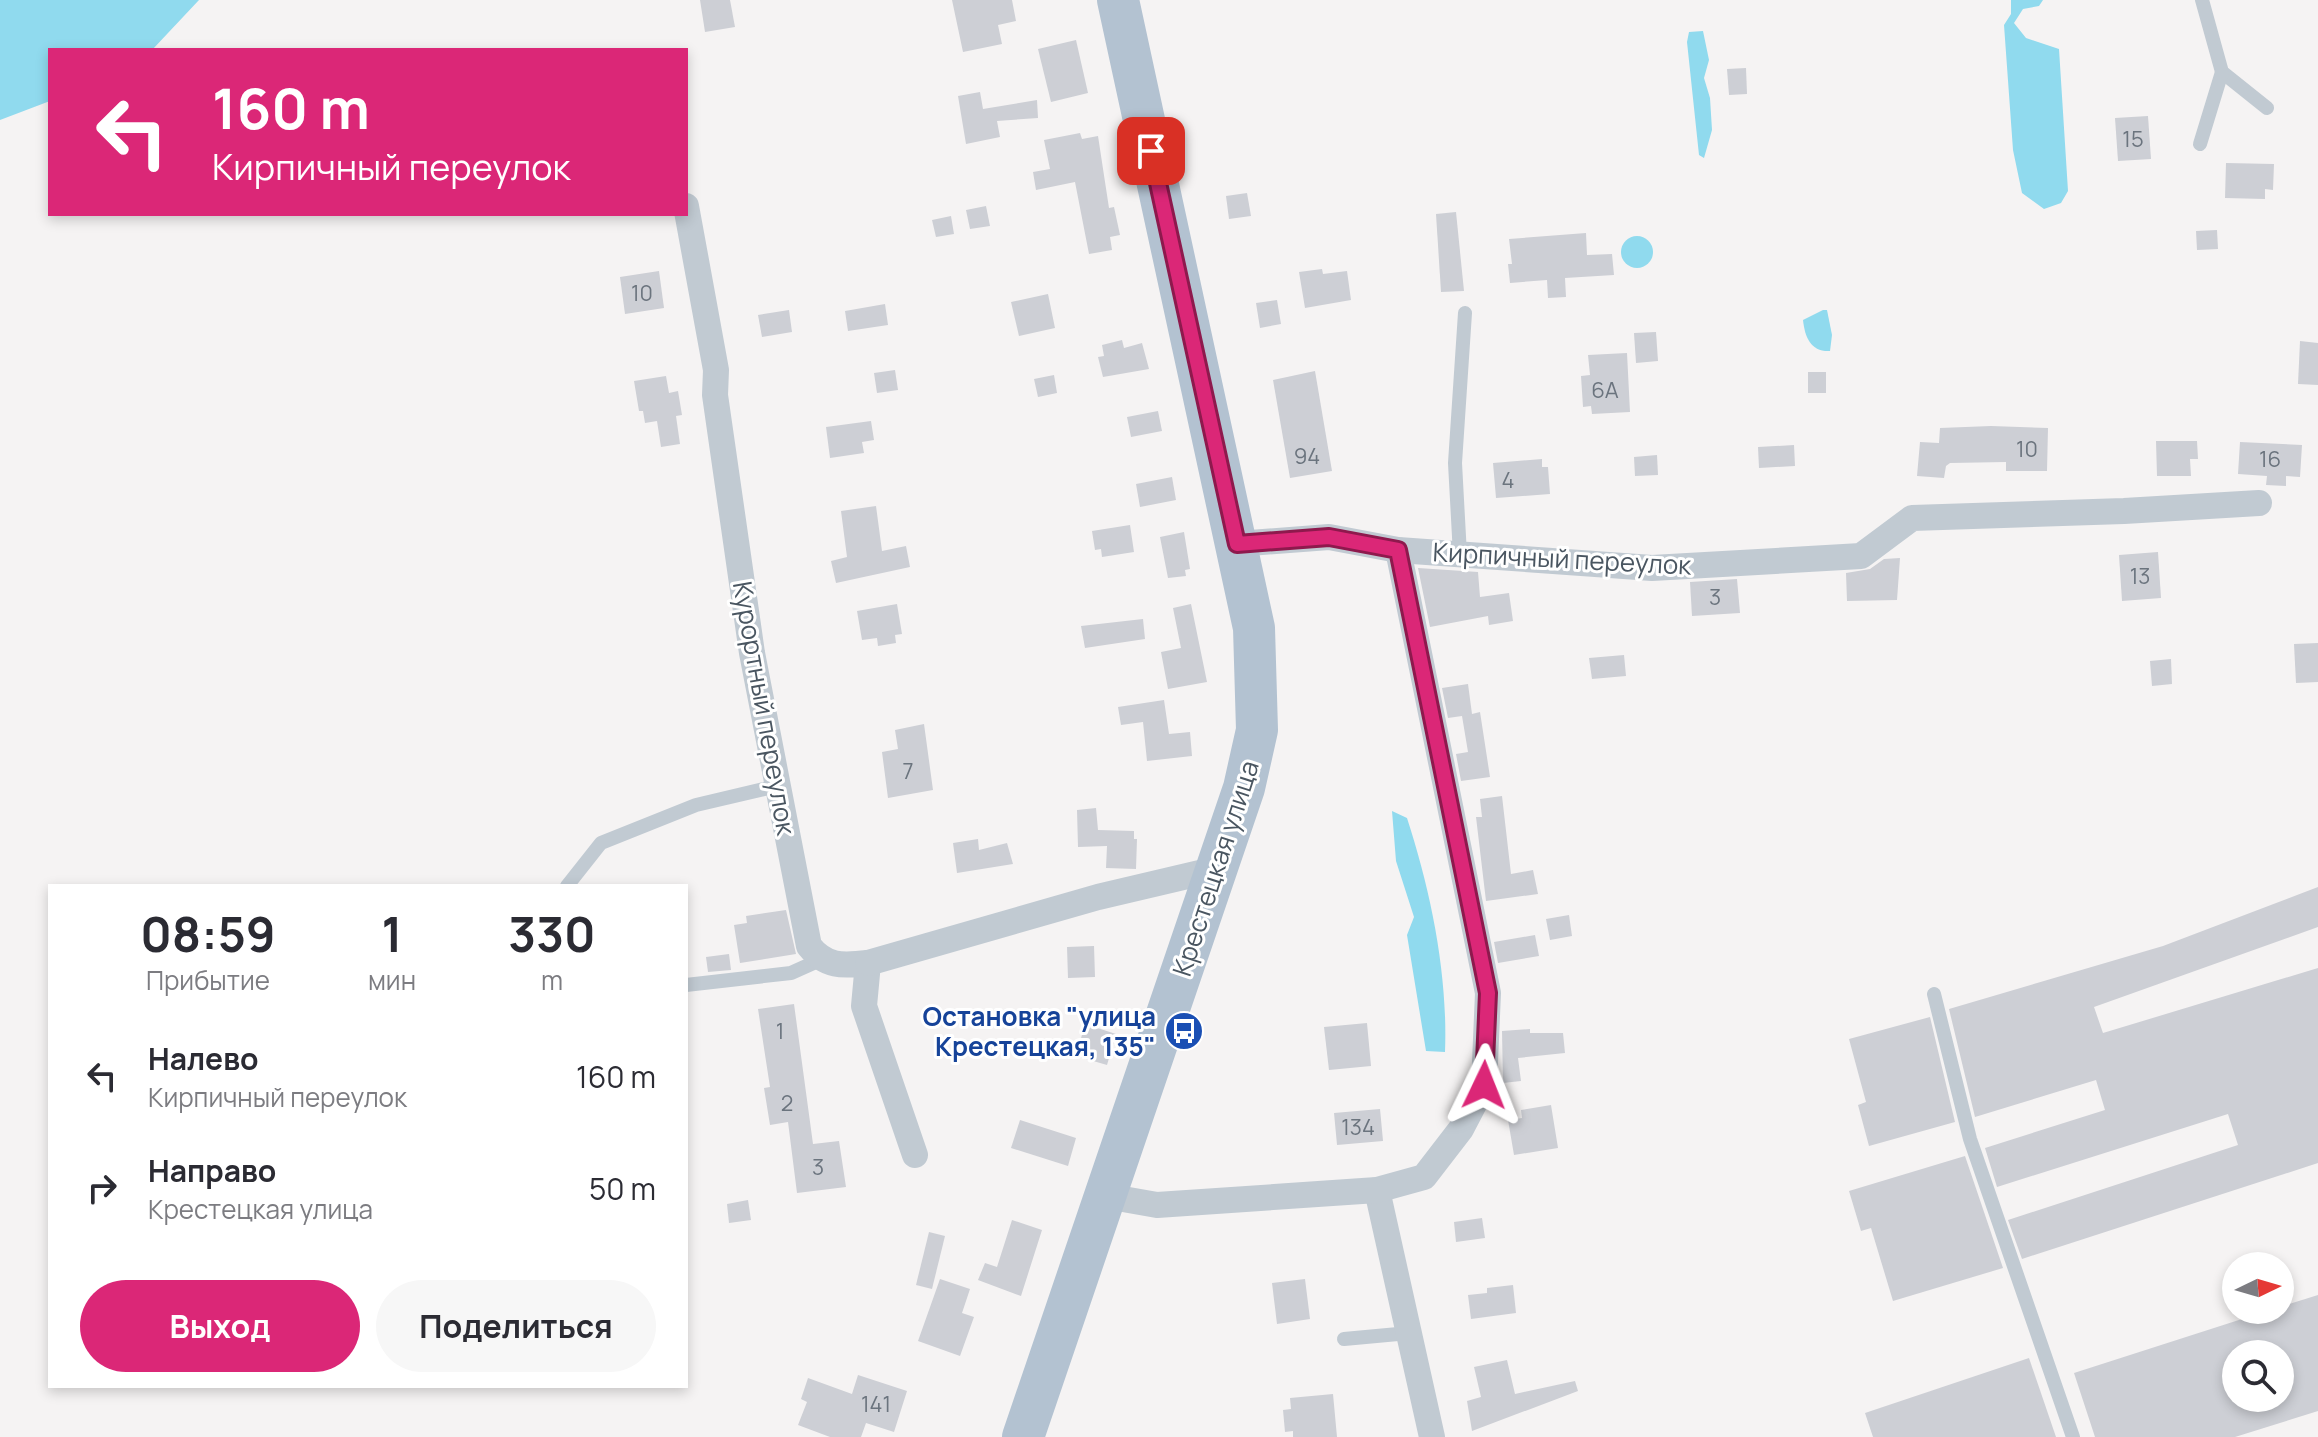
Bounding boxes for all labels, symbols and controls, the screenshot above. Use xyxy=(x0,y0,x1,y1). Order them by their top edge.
text: 160 m xyxy=(212,69,370,146)
icon: left xyxy=(80,80,184,184)
pin xyxy=(1117,117,1185,185)
house number: 15 xyxy=(2122,124,2144,154)
icon: arrive xyxy=(1129,129,1173,173)
text: Кирпичный переулок xyxy=(212,142,570,191)
house number: 10 xyxy=(631,278,653,308)
house number: 6А xyxy=(1591,375,1619,405)
house number: 10 xyxy=(2016,434,2038,464)
house number: 94 xyxy=(1294,441,1320,471)
house number: 16 xyxy=(2259,444,2281,474)
house number: 4 xyxy=(1502,465,1514,495)
street label: Кирпичный переулок xyxy=(1432,533,1693,583)
house number: 13 xyxy=(2130,561,2150,591)
street label: Курортный переулок xyxy=(725,578,805,839)
house number: 3 xyxy=(1709,582,1721,612)
house number: 7 xyxy=(902,756,914,786)
street label: Крестецкая улица xyxy=(1163,756,1267,980)
text: 08:59 xyxy=(140,901,276,966)
text: 1 xyxy=(381,901,402,966)
text: 330 xyxy=(508,901,596,966)
text: Прибытие xyxy=(146,962,270,998)
text: мин xyxy=(368,962,416,998)
text: m xyxy=(541,962,563,998)
place label: Остановка "улица Крестецкая, 135" xyxy=(923,998,1156,1064)
bus stop icon: Остановка "улица Крестецкая, 135" xyxy=(1163,1010,1205,1052)
house number: 1 xyxy=(776,1016,784,1046)
text: Налево xyxy=(148,1038,258,1079)
position arrow xyxy=(1442,1043,1526,1127)
icon: left xyxy=(80,1054,124,1098)
text: 160 m xyxy=(576,1056,656,1097)
text: Кирпичный переулок xyxy=(148,1079,407,1115)
house number: 2 xyxy=(781,1088,793,1118)
house number: 134 xyxy=(1341,1112,1375,1142)
text: Направо xyxy=(148,1150,276,1191)
house number: 3 xyxy=(812,1152,824,1182)
icon: right xyxy=(80,1166,124,1210)
text: 50 m xyxy=(589,1168,656,1209)
text: Крестецкая улица xyxy=(148,1191,373,1227)
north arrow xyxy=(2222,1252,2294,1324)
map controls xyxy=(2222,1252,2294,1412)
button: Выход xyxy=(80,1280,360,1372)
button: Поделиться xyxy=(376,1280,656,1372)
button: search xyxy=(2222,1340,2294,1412)
house number: 141 xyxy=(861,1389,891,1419)

